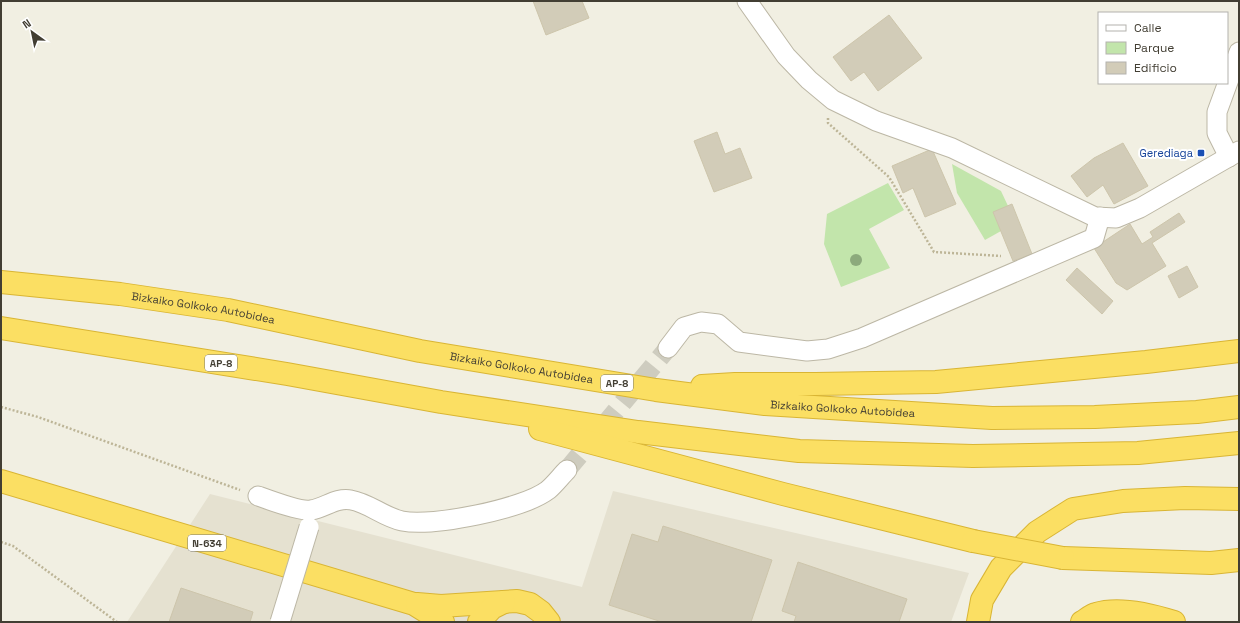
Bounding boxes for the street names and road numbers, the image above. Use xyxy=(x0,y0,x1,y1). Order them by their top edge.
street label: Bizkaiko Golkoko Autobidea xyxy=(131,289,277,327)
street label: Bizkaiko Golkoko Autobidea xyxy=(449,349,595,387)
road number: AP-8 xyxy=(205,355,237,371)
road number: AP-8 xyxy=(601,375,633,391)
street label: Bizkaiko Golkoko Autobidea xyxy=(770,397,916,420)
road number: N-634 xyxy=(188,535,226,551)

